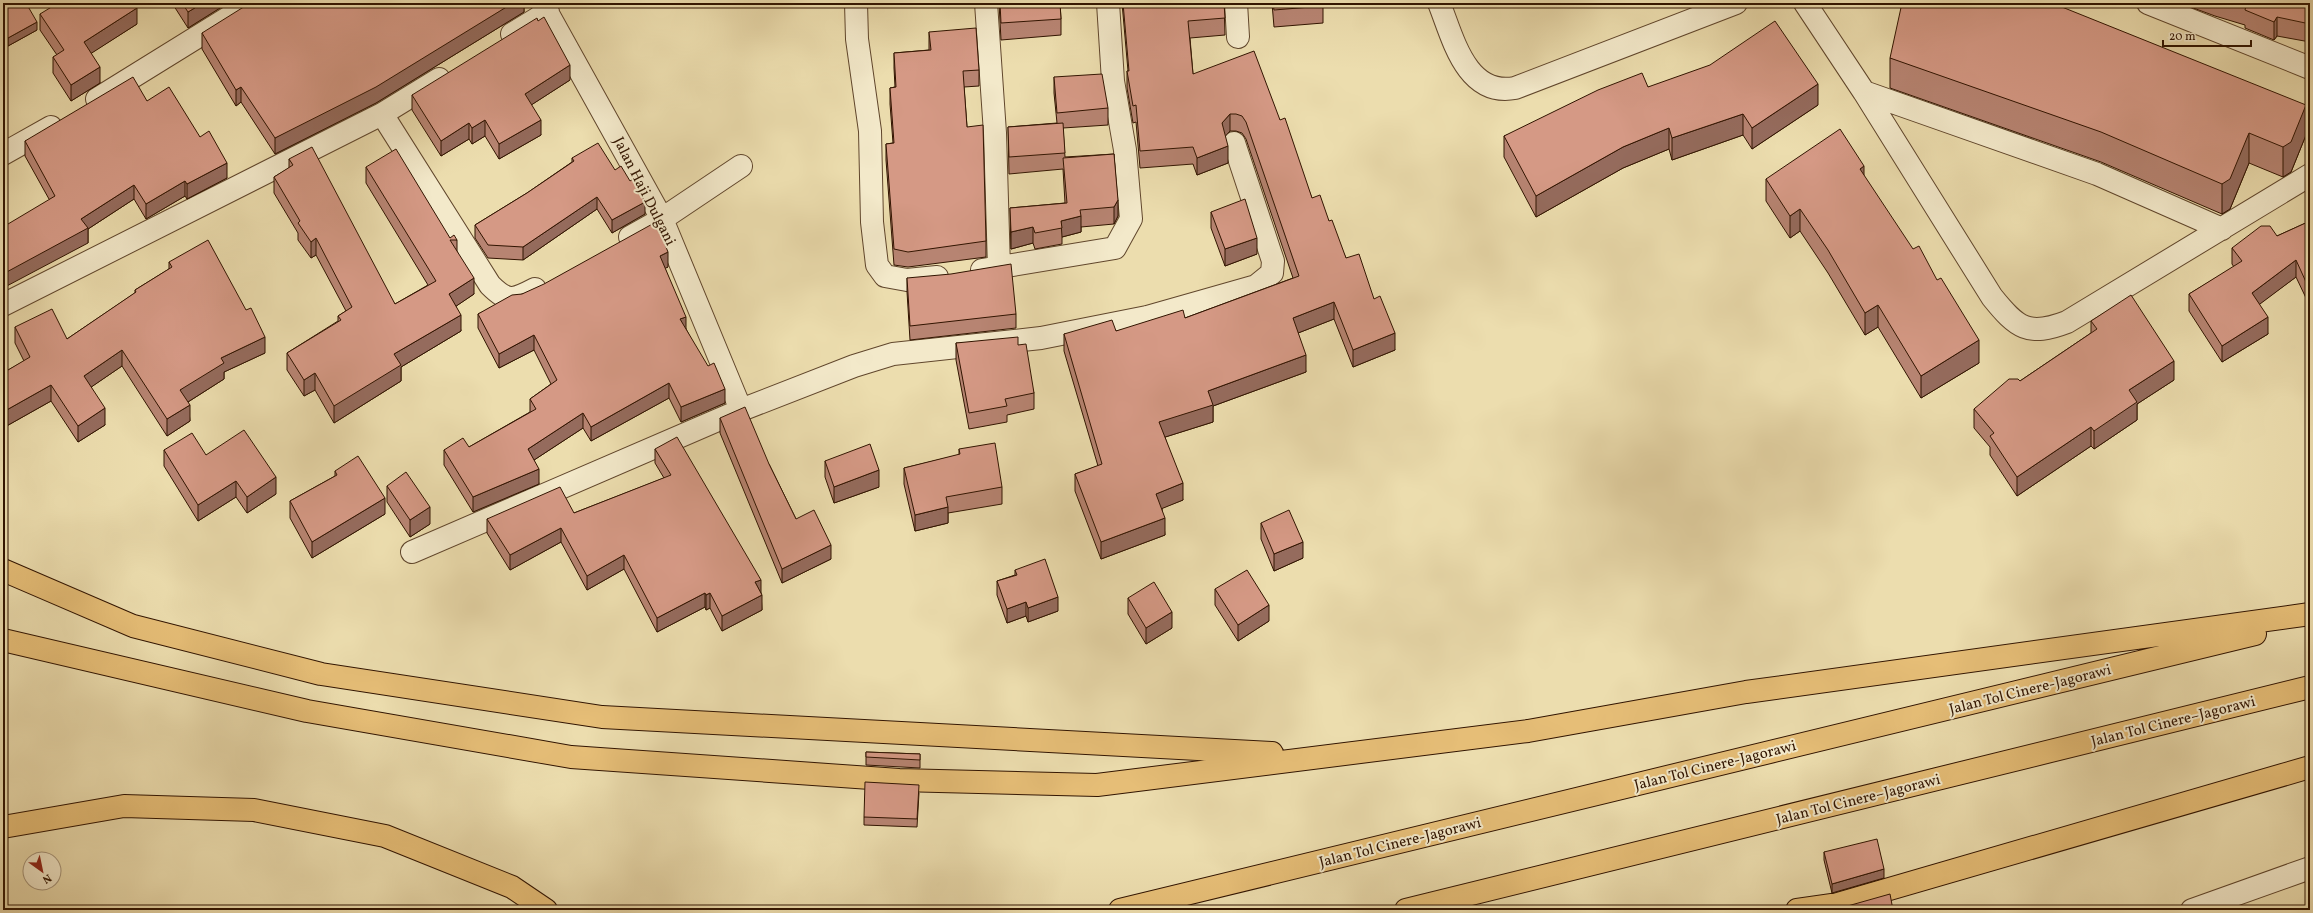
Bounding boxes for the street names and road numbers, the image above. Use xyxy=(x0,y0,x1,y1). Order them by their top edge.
street label: Jalan Haji Dulgani xyxy=(607,134,680,250)
street label: Jalan Tol Cinere-Jagorawi xyxy=(1947,660,2114,721)
street label: Jalan Tol Cinere–Jagorawi xyxy=(2089,692,2258,753)
street label: Jalan Tol Cinere-Jagorawi xyxy=(1632,736,1799,797)
street label: Jalan Tol Cinere–Jagorawi xyxy=(1774,770,1943,831)
street label: Jalan Tol Cinere-Jagorawi xyxy=(1317,813,1484,874)

